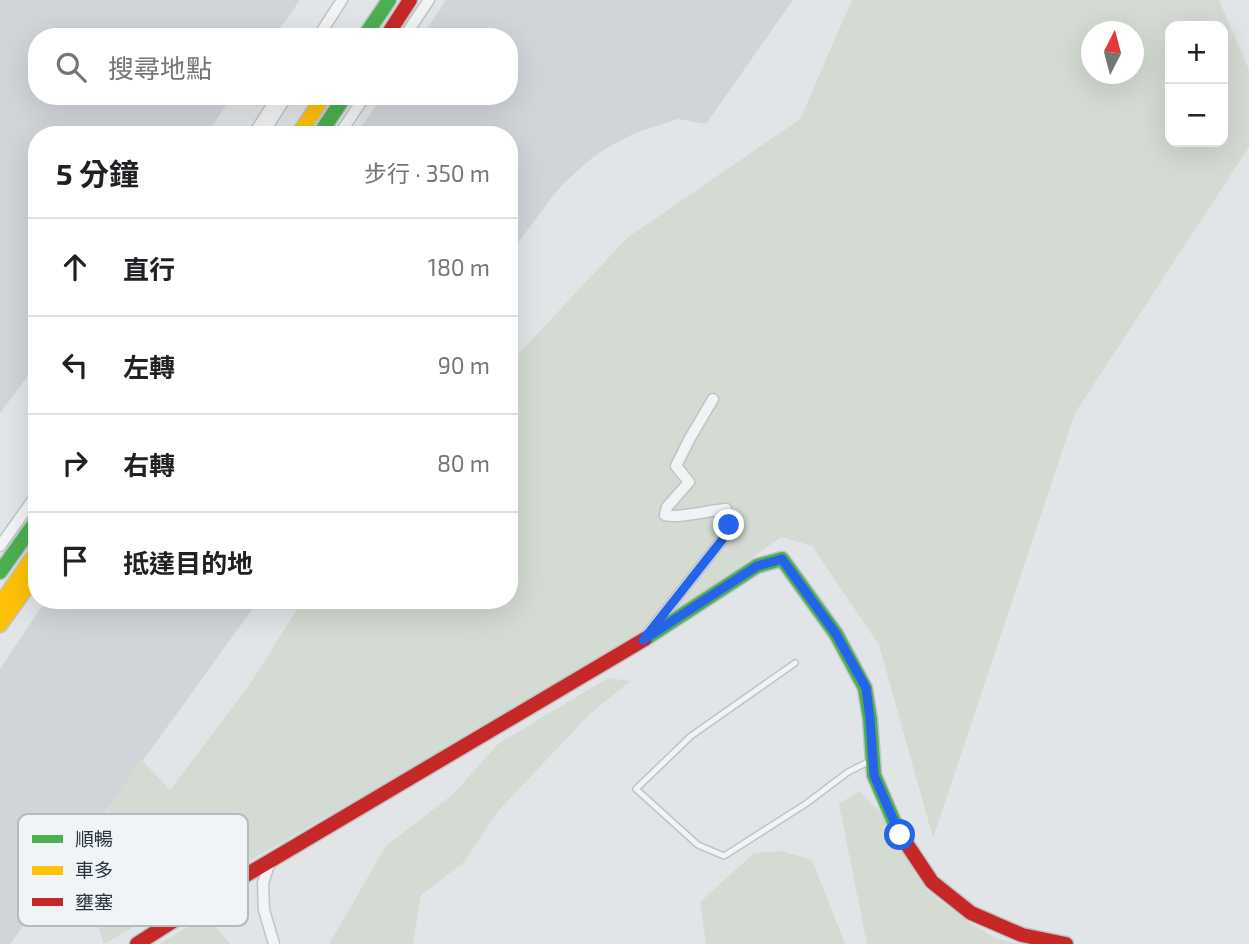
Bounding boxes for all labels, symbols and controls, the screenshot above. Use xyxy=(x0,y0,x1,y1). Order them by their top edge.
north arrow xyxy=(1081,21,1144,84)
map controls xyxy=(1165,21,1228,147)
button: + xyxy=(1165,21,1228,84)
search box xyxy=(28,28,518,105)
icon: search xyxy=(52,48,90,86)
text: 搜尋地點 xyxy=(108,52,212,83)
button: − xyxy=(1165,84,1228,147)
text: 5 分鐘 xyxy=(56,155,139,191)
text: 步行 · 350 m xyxy=(364,159,490,187)
icon: ahead xyxy=(56,248,94,286)
text: 直行 xyxy=(123,253,175,284)
text: 180 m xyxy=(428,253,490,281)
icon: left xyxy=(56,346,94,384)
text: 左轉 xyxy=(123,351,175,382)
text: 90 m xyxy=(438,351,490,379)
icon: right xyxy=(56,444,94,482)
text: 右轉 xyxy=(123,449,175,480)
text: 80 m xyxy=(437,449,490,477)
route end xyxy=(713,509,744,540)
icon: arrive xyxy=(56,542,94,580)
text: 抵達目的地 xyxy=(123,547,253,578)
legend xyxy=(18,814,248,926)
route start xyxy=(884,819,915,850)
text: 順暢 xyxy=(75,827,113,850)
text: 車多 xyxy=(75,858,113,881)
text: 壅塞 xyxy=(75,890,113,913)

